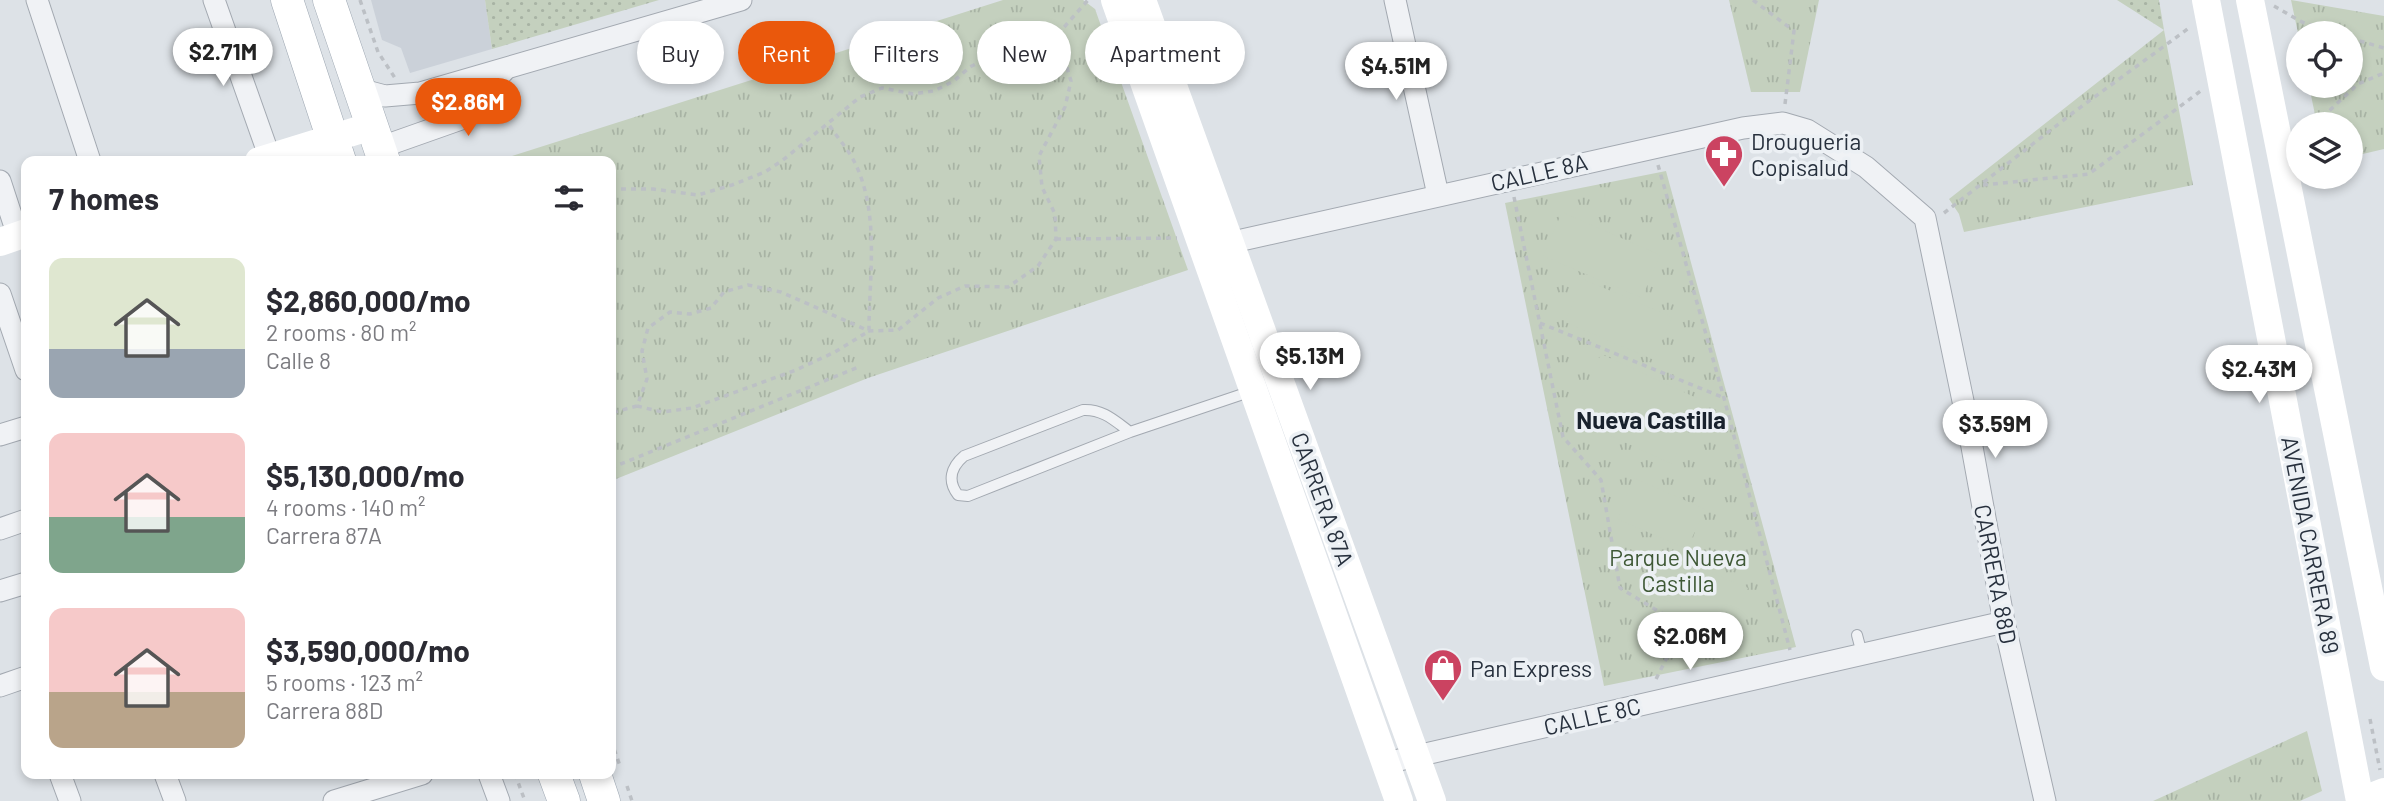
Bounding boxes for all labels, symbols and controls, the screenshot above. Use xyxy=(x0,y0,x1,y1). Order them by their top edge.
chip: Buy xyxy=(637,21,724,84)
chip: Rent xyxy=(738,21,835,84)
chip: Filters xyxy=(849,21,963,84)
chip: New xyxy=(977,21,1071,84)
chip: Apartment xyxy=(1085,21,1245,84)
map controls xyxy=(2286,21,2363,189)
button: locate xyxy=(2286,21,2363,98)
pin: $2.71M xyxy=(166,28,280,88)
text: $2.71M xyxy=(189,37,257,65)
pin: $4.51M xyxy=(1339,42,1453,102)
text: $4.51M xyxy=(1361,51,1431,79)
pin: $2.86M xyxy=(411,78,525,138)
text: $2.86M xyxy=(431,87,505,115)
button: layers xyxy=(2286,112,2363,189)
place label: Drougueria Copisalud xyxy=(1751,127,1861,181)
pharmacy icon: Drougueria Copisalud xyxy=(1703,133,1745,188)
street label: CALLE 8A xyxy=(1488,147,1590,197)
icon: filters xyxy=(550,179,588,217)
text: 7 homes xyxy=(49,180,159,216)
text: $2,860,000/mo xyxy=(266,282,471,318)
icon: home xyxy=(105,286,189,370)
text: 2 rooms · 80 m² xyxy=(266,318,416,346)
pin: $5.13M xyxy=(1253,332,1367,392)
text: $5.13M xyxy=(1276,341,1344,369)
text: Calle 8 xyxy=(266,346,331,374)
pin: $2.43M xyxy=(2202,346,2316,405)
text: $2.43M xyxy=(2221,354,2297,382)
pin: $3.59M xyxy=(1938,400,2052,460)
district label: Nueva Castilla xyxy=(1576,405,1726,434)
text: $3.59M xyxy=(1959,409,2031,437)
street label: CARRERA 87A xyxy=(1286,428,1360,570)
street label: AVENIDA CARRERA 89 xyxy=(2276,434,2346,656)
text: $5,130,000/mo xyxy=(266,457,465,493)
icon: home xyxy=(105,461,189,545)
text: 4 rooms · 140 m² xyxy=(266,493,426,521)
street label: CARRERA 88D xyxy=(1969,502,2023,646)
text: Carrera 87A xyxy=(266,521,382,549)
park label: Parque Nueva Castilla xyxy=(1609,543,1747,597)
pin: $2.06M xyxy=(1633,612,1747,672)
text: $2.06M xyxy=(1653,621,1727,649)
text: $3,590,000/mo xyxy=(266,632,470,668)
icon: home xyxy=(105,636,189,720)
shop icon: Pan Express xyxy=(1422,647,1464,702)
place label: Pan Express xyxy=(1470,654,1592,682)
text: 5 rooms · 123 m² xyxy=(266,668,423,696)
street label: CALLE 8C xyxy=(1541,691,1643,741)
text: Carrera 88D xyxy=(266,696,383,724)

